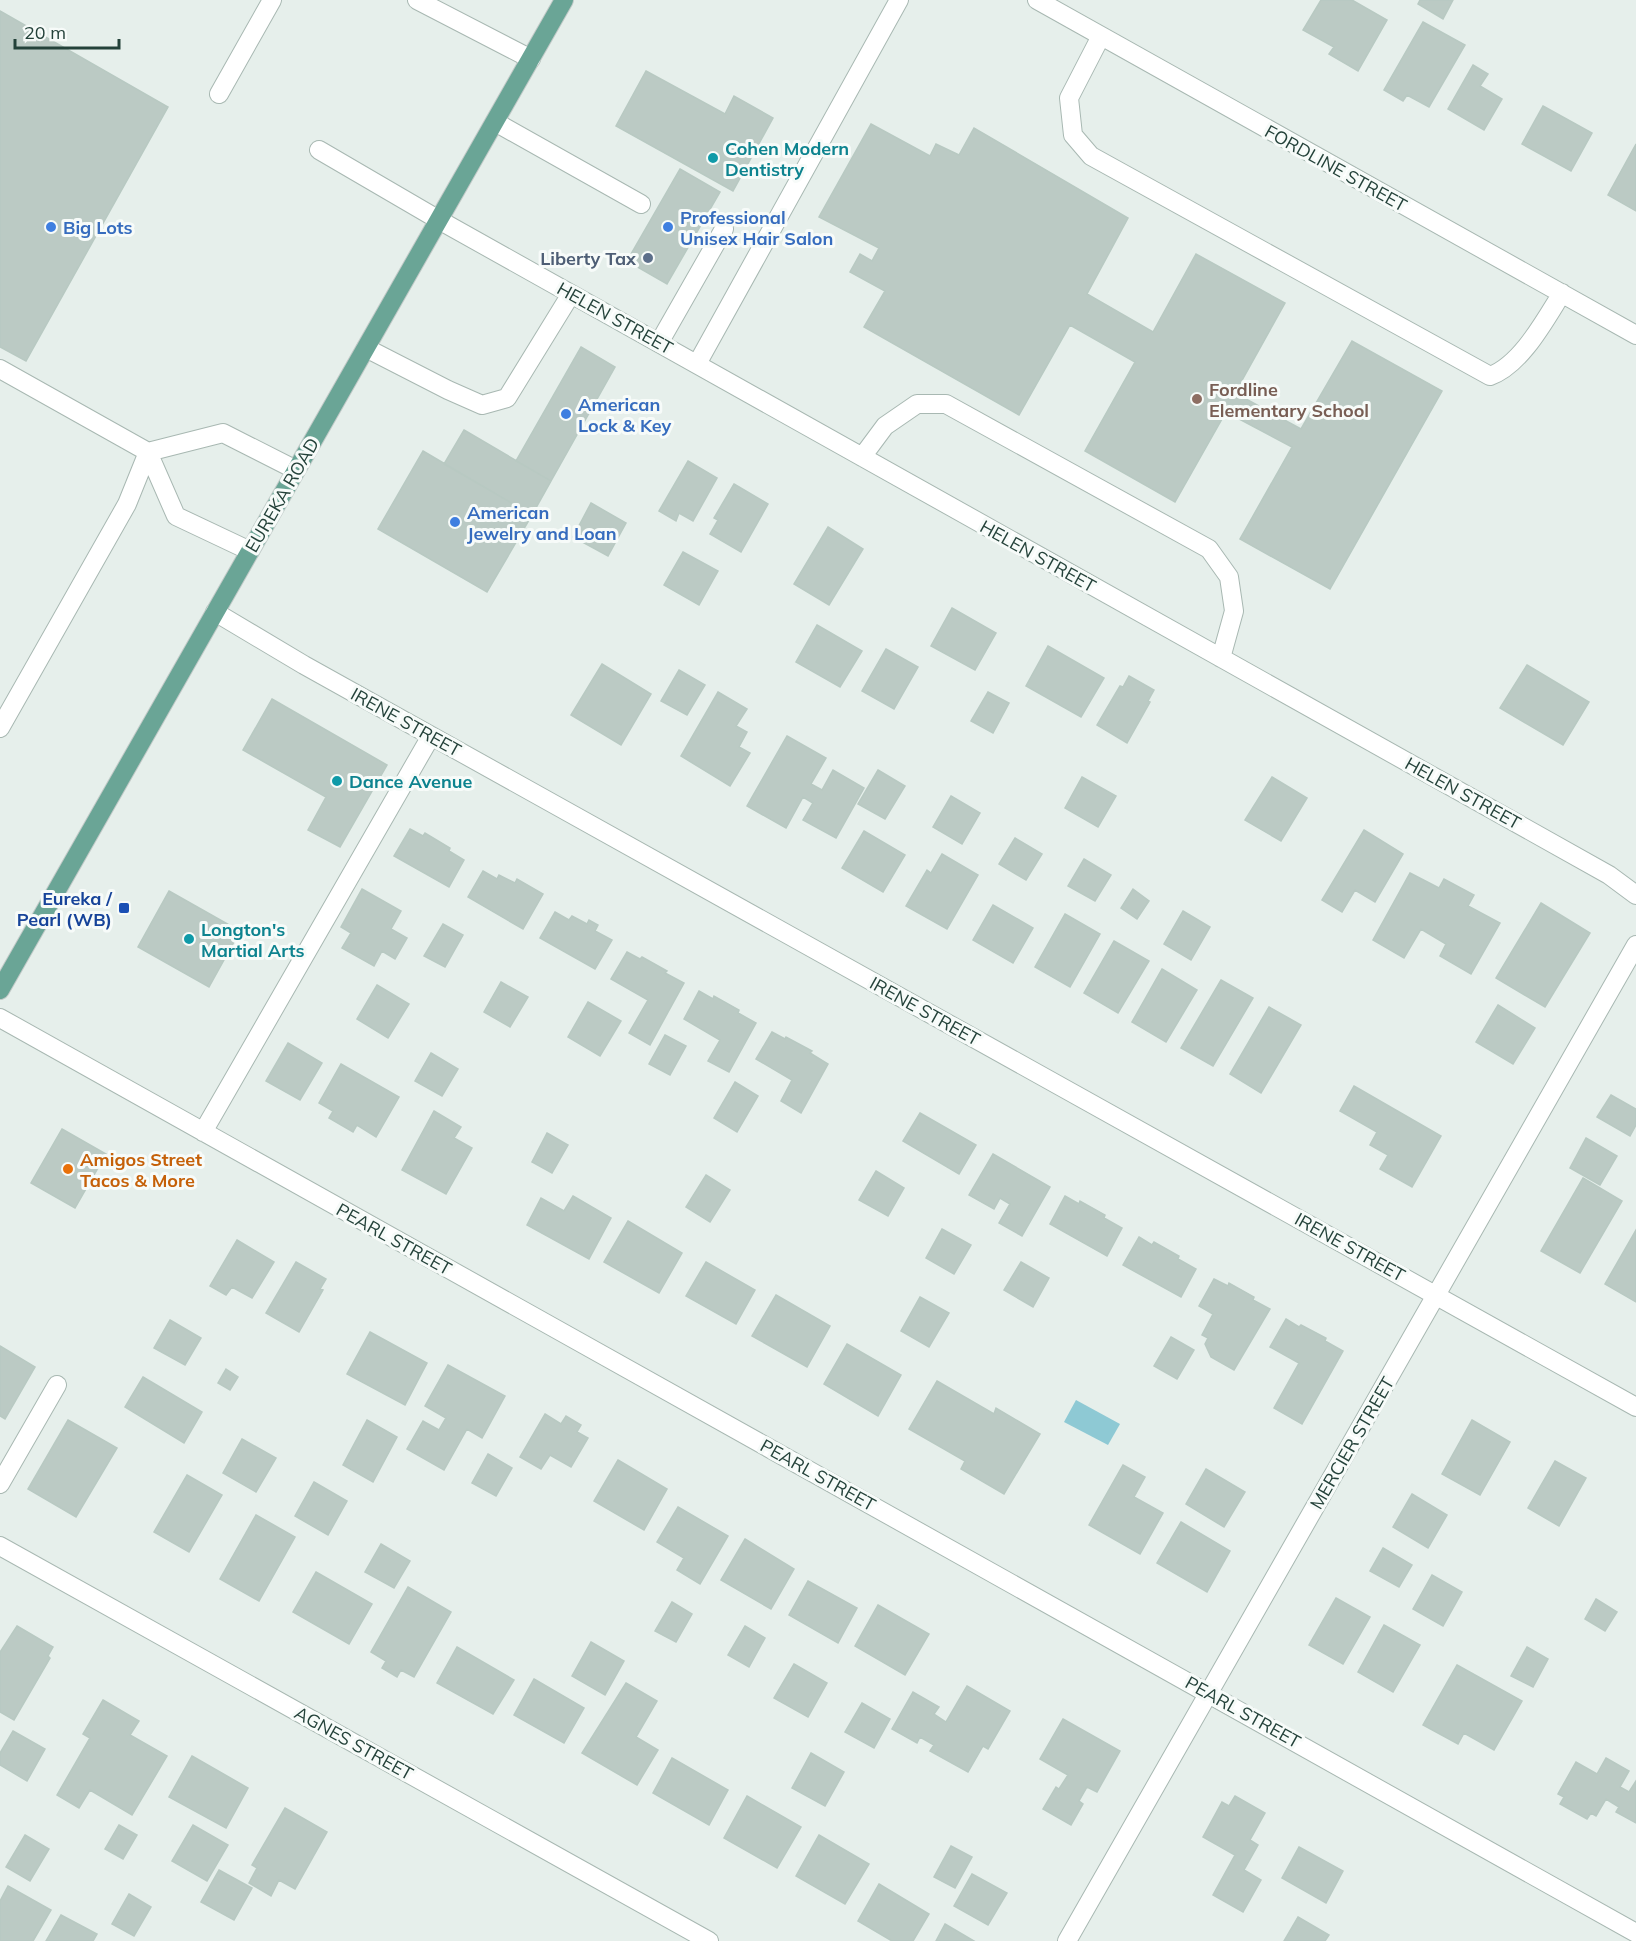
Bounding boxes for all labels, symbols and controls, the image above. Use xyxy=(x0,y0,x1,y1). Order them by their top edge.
scale bar xyxy=(15,12,118,50)
text: 20 m xyxy=(24,21,66,44)
street label: FORDLINE STREET xyxy=(1261,119,1411,217)
place label: Cohen Modern Dentistry xyxy=(725,137,849,181)
marker: Cohen Modern Dentistry xyxy=(706,151,720,165)
place label: Professional Unisex Hair Salon xyxy=(680,206,833,250)
place label: Big Lots xyxy=(63,216,133,239)
marker: Big Lots xyxy=(44,220,58,234)
marker: Professional Unisex Hair Salon xyxy=(661,220,675,234)
place label: Liberty Tax xyxy=(540,247,637,270)
marker: Liberty Tax xyxy=(641,251,655,265)
street label: HELEN STREET xyxy=(553,277,677,359)
place label: Fordline Elementary School xyxy=(1209,378,1369,422)
marker: Fordline Elementary School xyxy=(1190,392,1204,406)
place label: American Lock & Key xyxy=(578,393,671,437)
marker: American Lock & Key xyxy=(559,407,573,421)
street label: EUREKA ROAD xyxy=(240,434,324,556)
place label: American Jewelry and Loan xyxy=(467,501,617,545)
marker: American Jewelry and Loan xyxy=(448,515,462,529)
street label: HELEN STREET xyxy=(976,515,1100,597)
street label: IRENE STREET xyxy=(347,682,465,762)
street label: HELEN STREET xyxy=(1401,752,1525,834)
place label: Dance Avenue xyxy=(349,770,472,793)
marker: Dance Avenue xyxy=(330,774,344,788)
place label: Eureka / Pearl (WB) xyxy=(17,887,113,931)
marker: Eureka / Pearl (WB) xyxy=(117,901,131,915)
place label: Longton's Martial Arts xyxy=(201,918,305,962)
marker: Longton's Martial Arts xyxy=(182,932,196,946)
street label: IRENE STREET xyxy=(866,971,984,1051)
place label: Amigos Street Tacos & More xyxy=(80,1148,202,1192)
marker: Amigos Street Tacos & More xyxy=(61,1162,75,1176)
street label: PEARL STREET xyxy=(332,1198,456,1280)
street label: IRENE STREET xyxy=(1291,1207,1409,1287)
street label: MERCIER STREET xyxy=(1305,1373,1399,1513)
street label: PEARL STREET xyxy=(756,1434,880,1516)
street label: PEARL STREET xyxy=(1181,1671,1305,1753)
street label: AGNES STREET xyxy=(291,1701,417,1785)

